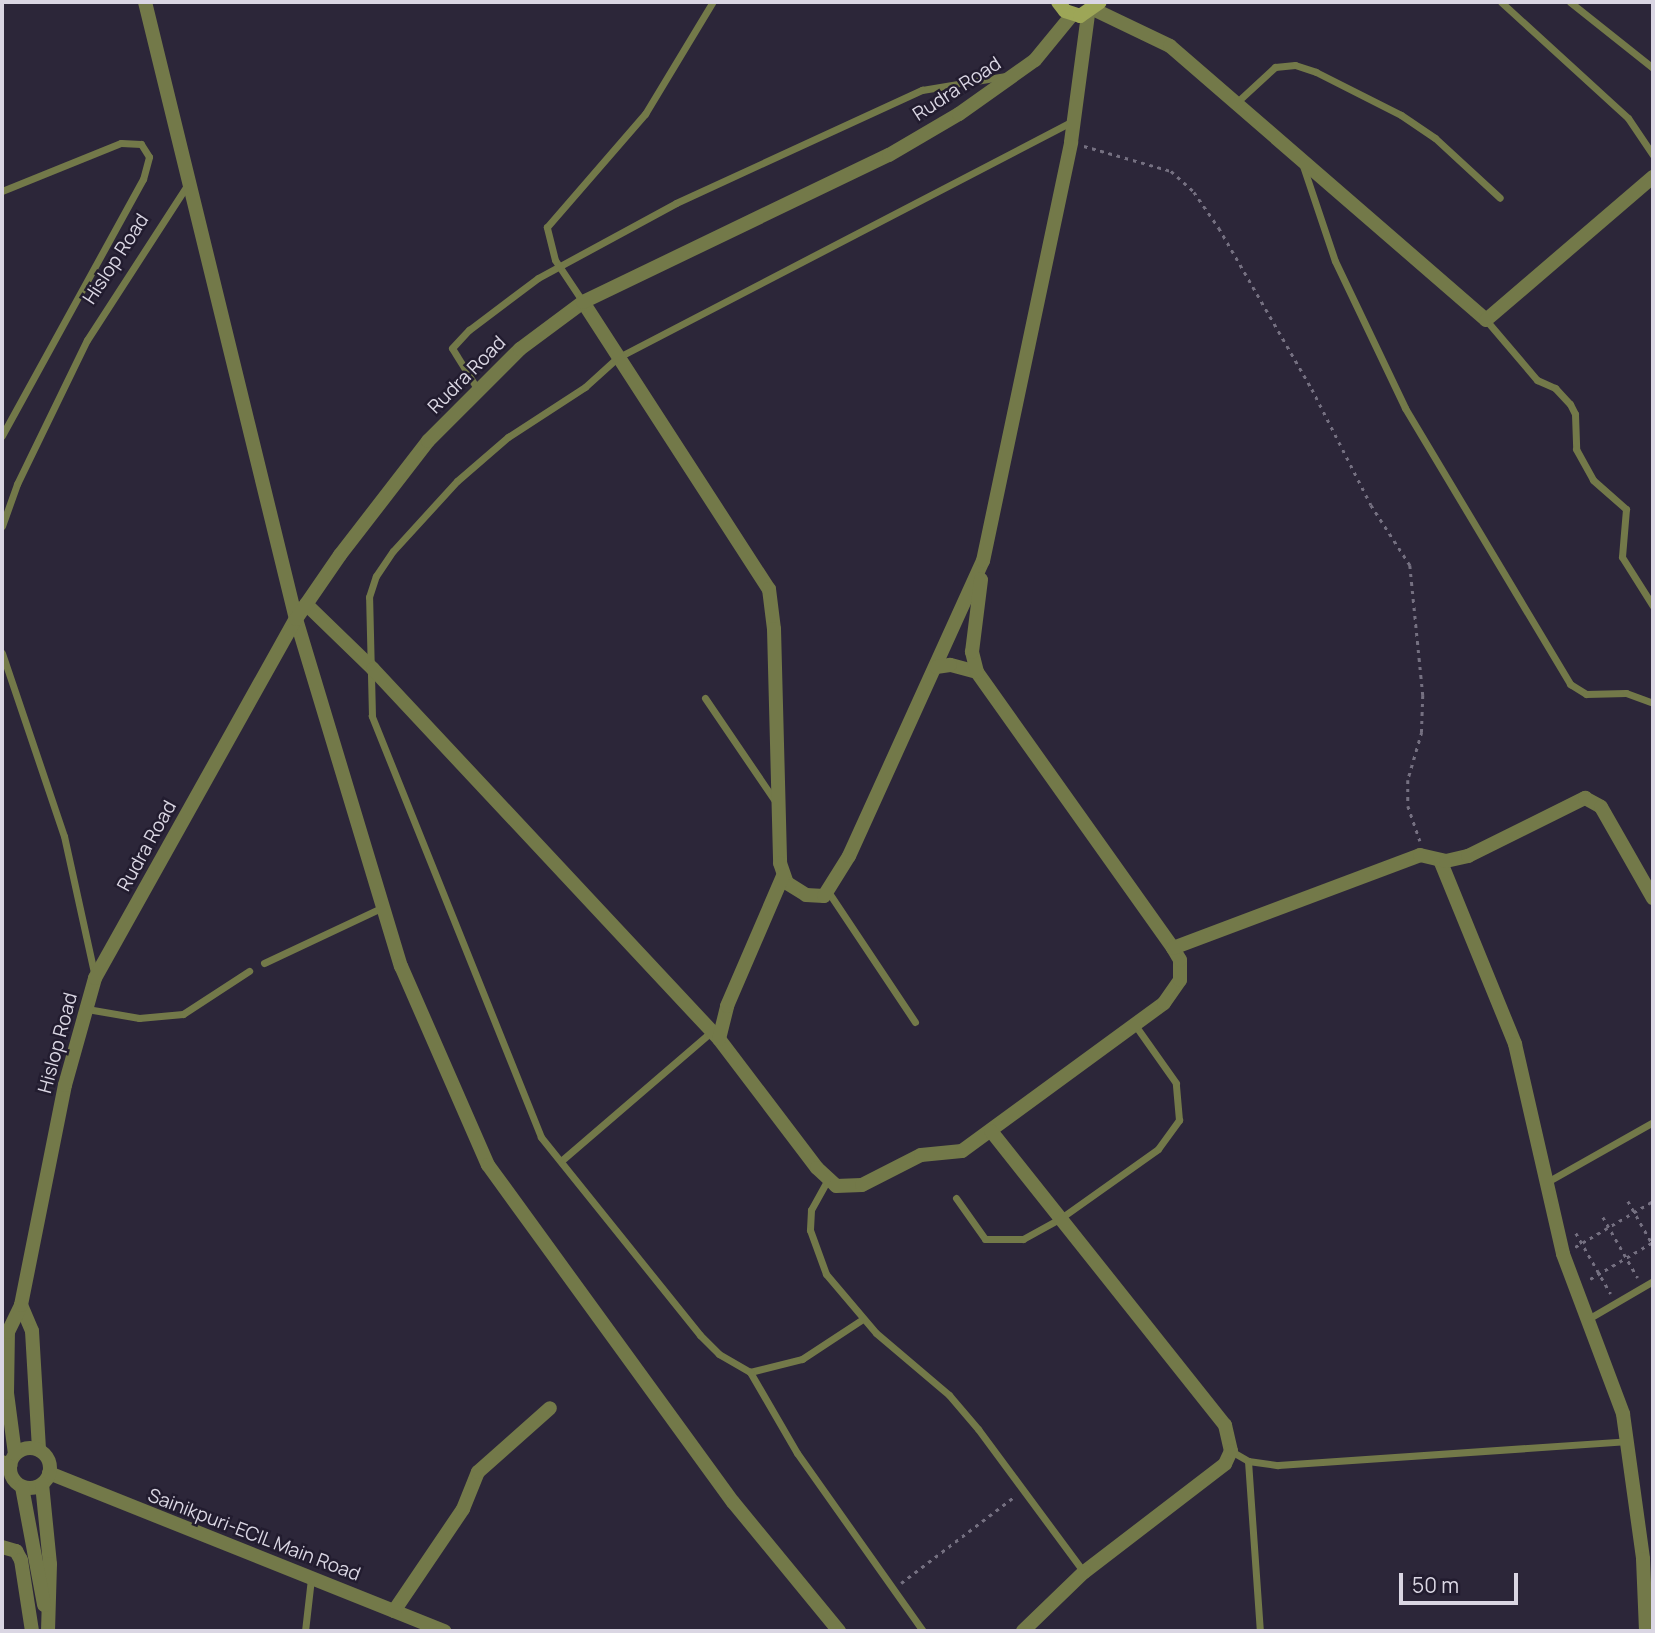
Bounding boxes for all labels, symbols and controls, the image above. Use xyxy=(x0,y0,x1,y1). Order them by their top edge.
street label: Rudra Road xyxy=(909,52,1005,126)
street label: Hislop Road xyxy=(78,210,154,308)
street label: Rudra Road xyxy=(423,331,511,419)
street label: Rudra Road xyxy=(113,797,181,895)
street label: Hislop Road xyxy=(34,990,82,1096)
street label: Sainikpuri-ECIL Main Road xyxy=(144,1484,364,1586)
scale bar xyxy=(1403,1560,1522,1604)
text: 50 m xyxy=(1412,1571,1459,1599)

